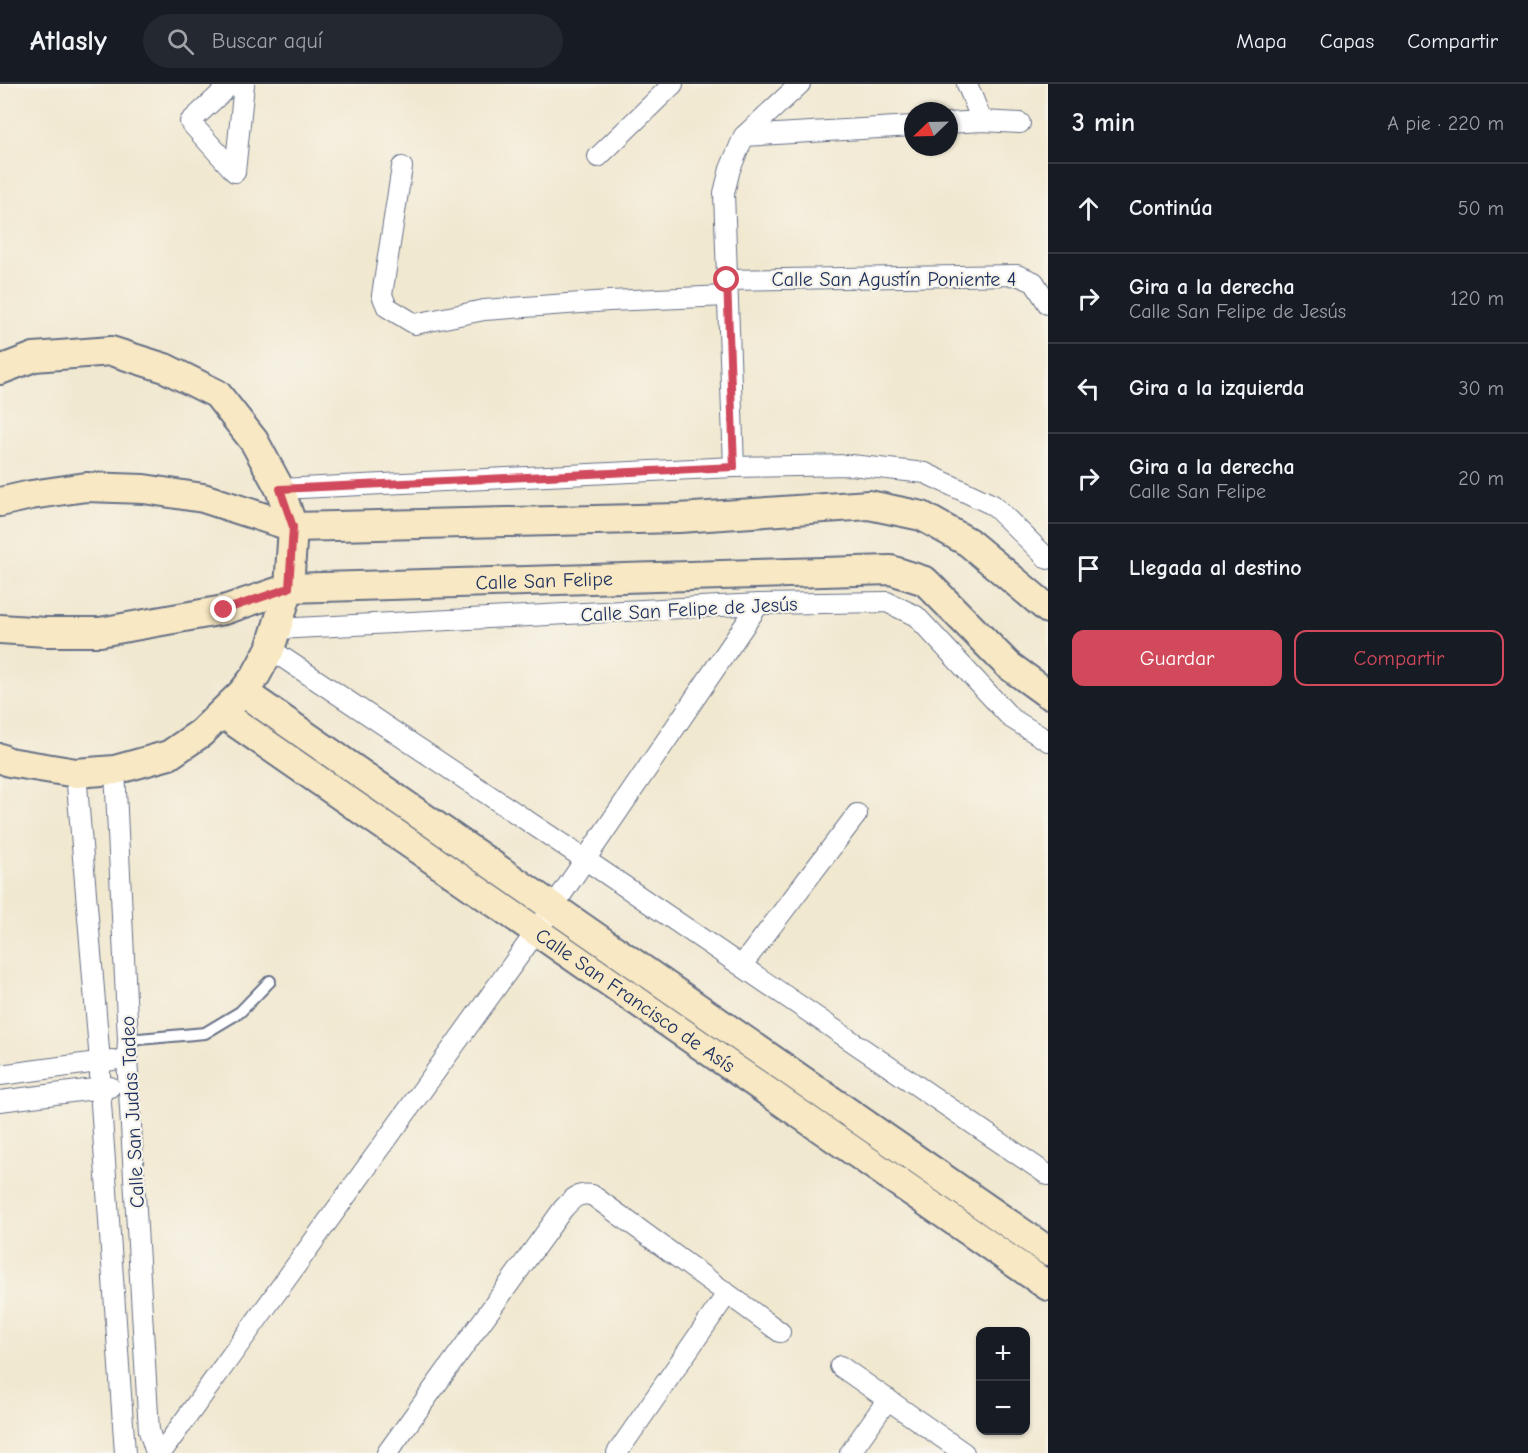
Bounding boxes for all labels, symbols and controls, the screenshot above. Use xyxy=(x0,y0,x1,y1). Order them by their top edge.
search box xyxy=(143,14,563,68)
text: Atlasly xyxy=(30,25,107,57)
icon: search xyxy=(164,25,197,58)
text: Buscar aquí xyxy=(212,28,323,54)
text: Mapa xyxy=(1236,29,1287,53)
text: Capas xyxy=(1320,29,1374,53)
text: Compartir xyxy=(1407,29,1498,53)
north arrow xyxy=(904,102,958,156)
text: 3 min xyxy=(1072,108,1135,138)
text: A pie · 220 m xyxy=(1387,112,1504,135)
icon: ahead xyxy=(1072,192,1105,225)
text: Continúa xyxy=(1129,195,1213,221)
text: 50 m xyxy=(1458,197,1504,220)
route start xyxy=(713,266,739,292)
street label: Calle San Agustín Poniente 4 xyxy=(771,268,1017,291)
text: Gira a la derecha xyxy=(1129,274,1295,300)
icon: right xyxy=(1072,282,1105,315)
text: 120 m xyxy=(1450,287,1504,310)
text: Calle San Felipe de Jesús xyxy=(1129,300,1346,323)
icon: left xyxy=(1072,372,1105,405)
text: Gira a la izquierda xyxy=(1129,375,1304,401)
text: 30 m xyxy=(1458,377,1504,400)
text: Gira a la derecha xyxy=(1129,454,1295,480)
icon: right xyxy=(1072,462,1105,495)
text: 20 m xyxy=(1458,467,1504,490)
text: Calle San Felipe xyxy=(1129,480,1266,503)
icon: arrive xyxy=(1072,552,1105,585)
text: Llegada al destino xyxy=(1129,555,1302,581)
street label: Calle San Felipe xyxy=(475,567,613,594)
street label: Calle San Felipe de Jesús xyxy=(580,592,798,627)
route end xyxy=(210,596,236,622)
button: Guardar xyxy=(1072,630,1282,686)
button: Compartir xyxy=(1294,630,1504,686)
street label: Calle San Francisco de Asís xyxy=(531,923,739,1077)
street label: Calle San Judas Tadeo xyxy=(116,1015,149,1209)
map controls xyxy=(976,1327,1030,1435)
button: + xyxy=(976,1327,1030,1381)
button: − xyxy=(976,1381,1030,1435)

